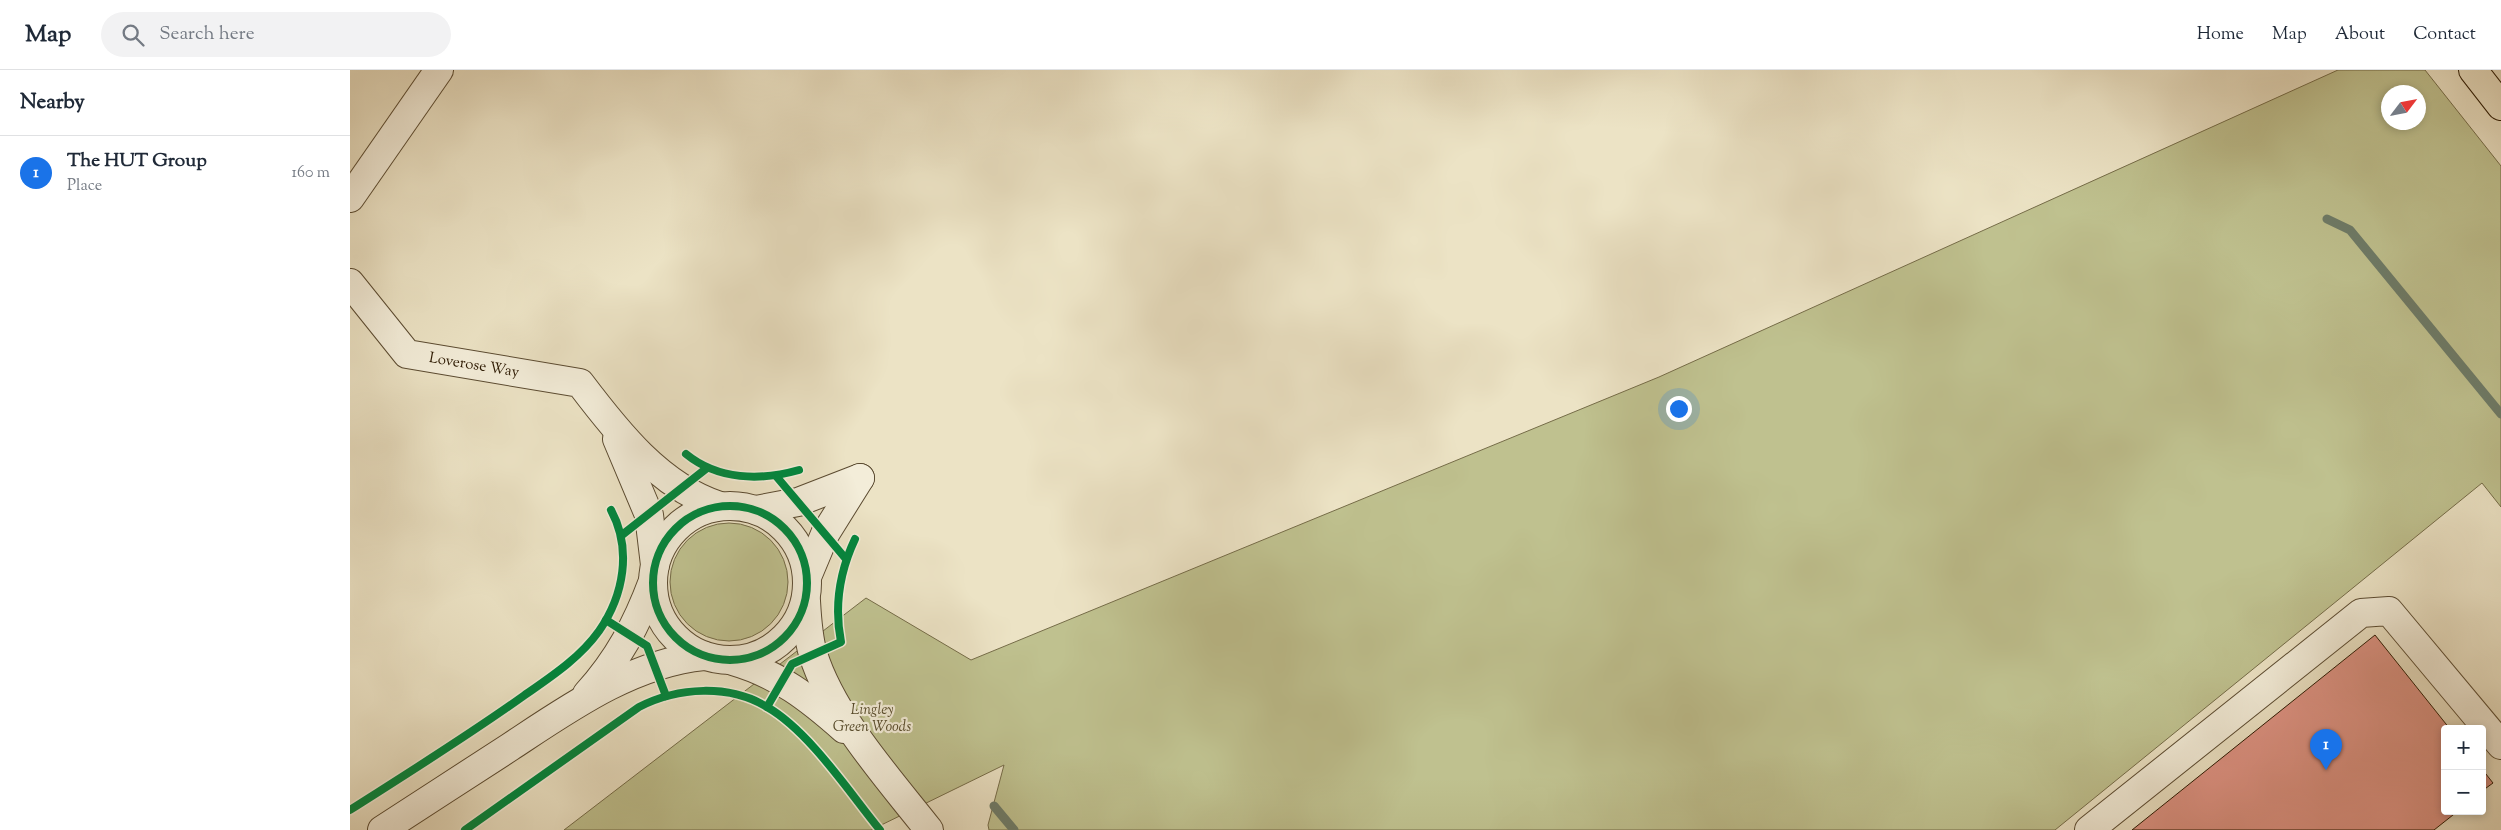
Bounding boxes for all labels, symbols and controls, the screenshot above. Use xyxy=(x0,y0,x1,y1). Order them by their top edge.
search box xyxy=(101,12,451,57)
text: Map xyxy=(25,18,71,52)
icon: search xyxy=(119,21,147,49)
text: Search here xyxy=(159,21,255,48)
text: Home xyxy=(2197,22,2244,48)
text: Map xyxy=(2272,22,2307,48)
text: About xyxy=(2335,22,2385,48)
text: Contact xyxy=(2413,22,2476,48)
north arrow xyxy=(2381,85,2426,130)
text: Nearby xyxy=(20,88,85,118)
text: The HUT Group xyxy=(67,148,207,175)
text: 1 xyxy=(33,162,39,185)
text: 160 m xyxy=(292,162,330,185)
text: Place xyxy=(67,175,102,198)
street label: Loverose Way xyxy=(427,347,521,383)
your location xyxy=(1666,396,1692,422)
park label: Lingley Green Woods xyxy=(833,700,911,738)
map controls xyxy=(2441,725,2486,815)
button: + xyxy=(2441,725,2486,770)
pin: 1 xyxy=(2310,729,2342,770)
button: − xyxy=(2441,770,2486,815)

